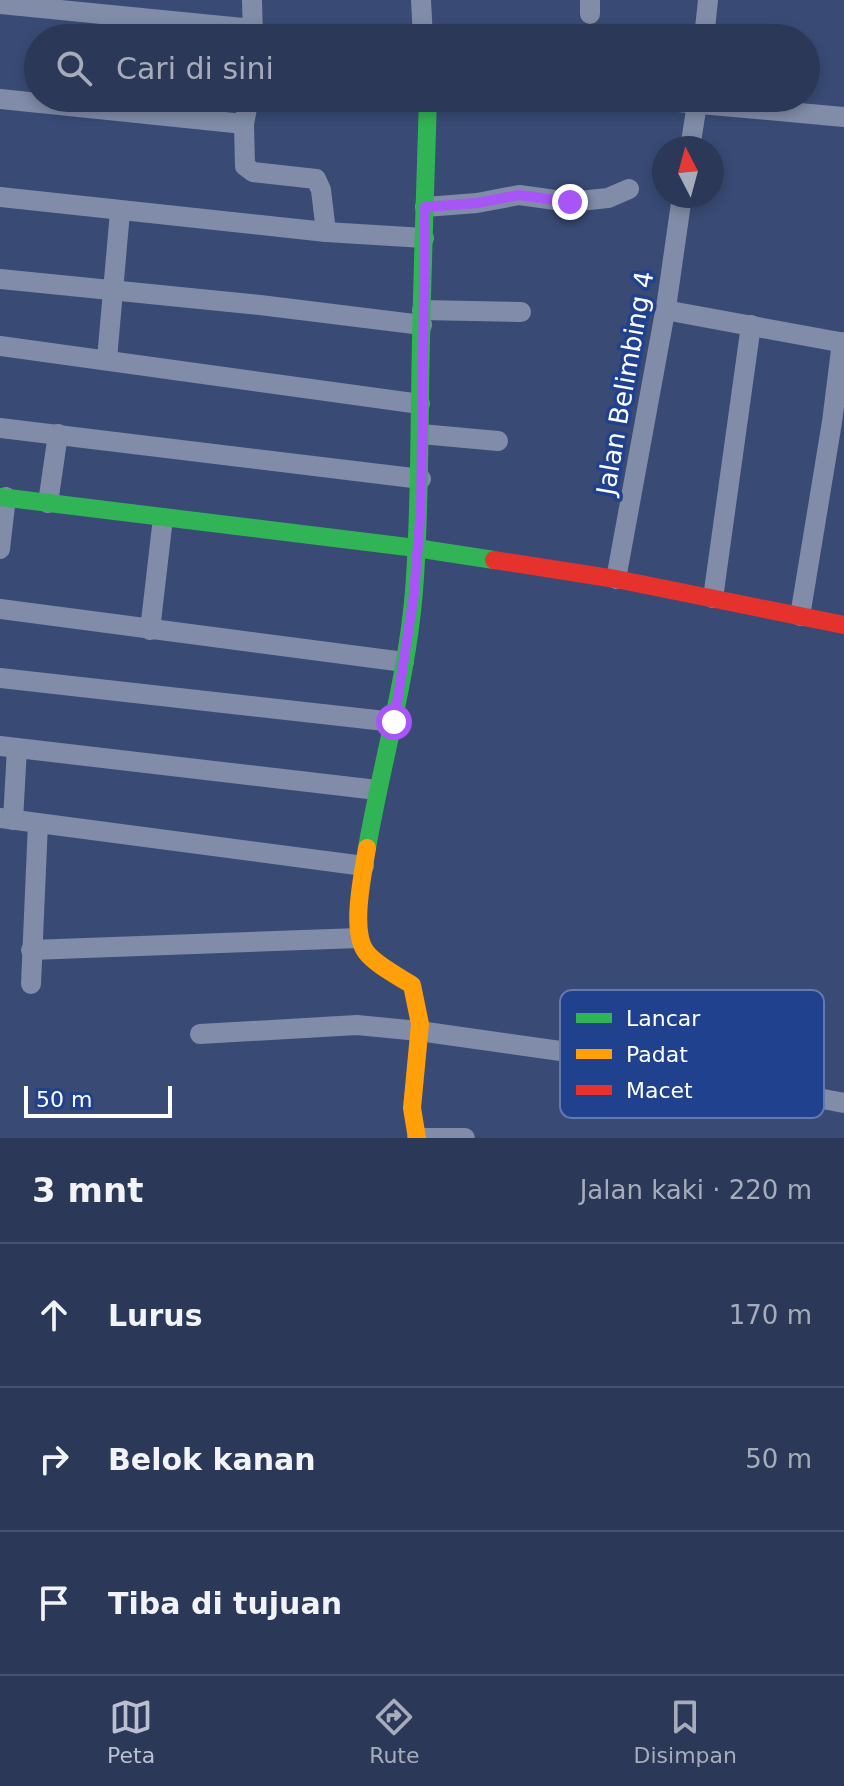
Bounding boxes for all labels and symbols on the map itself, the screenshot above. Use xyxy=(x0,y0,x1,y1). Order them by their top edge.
north arrow xyxy=(652,136,724,208)
route end xyxy=(552,184,588,220)
street label: Jalan Belimbing 4 xyxy=(590,269,659,499)
route start xyxy=(376,704,412,740)
legend xyxy=(560,990,824,1118)
text: Lancar xyxy=(626,1006,701,1031)
text: Padat xyxy=(626,1042,688,1067)
text: Macet xyxy=(626,1078,693,1103)
scale bar xyxy=(24,1082,172,1118)

